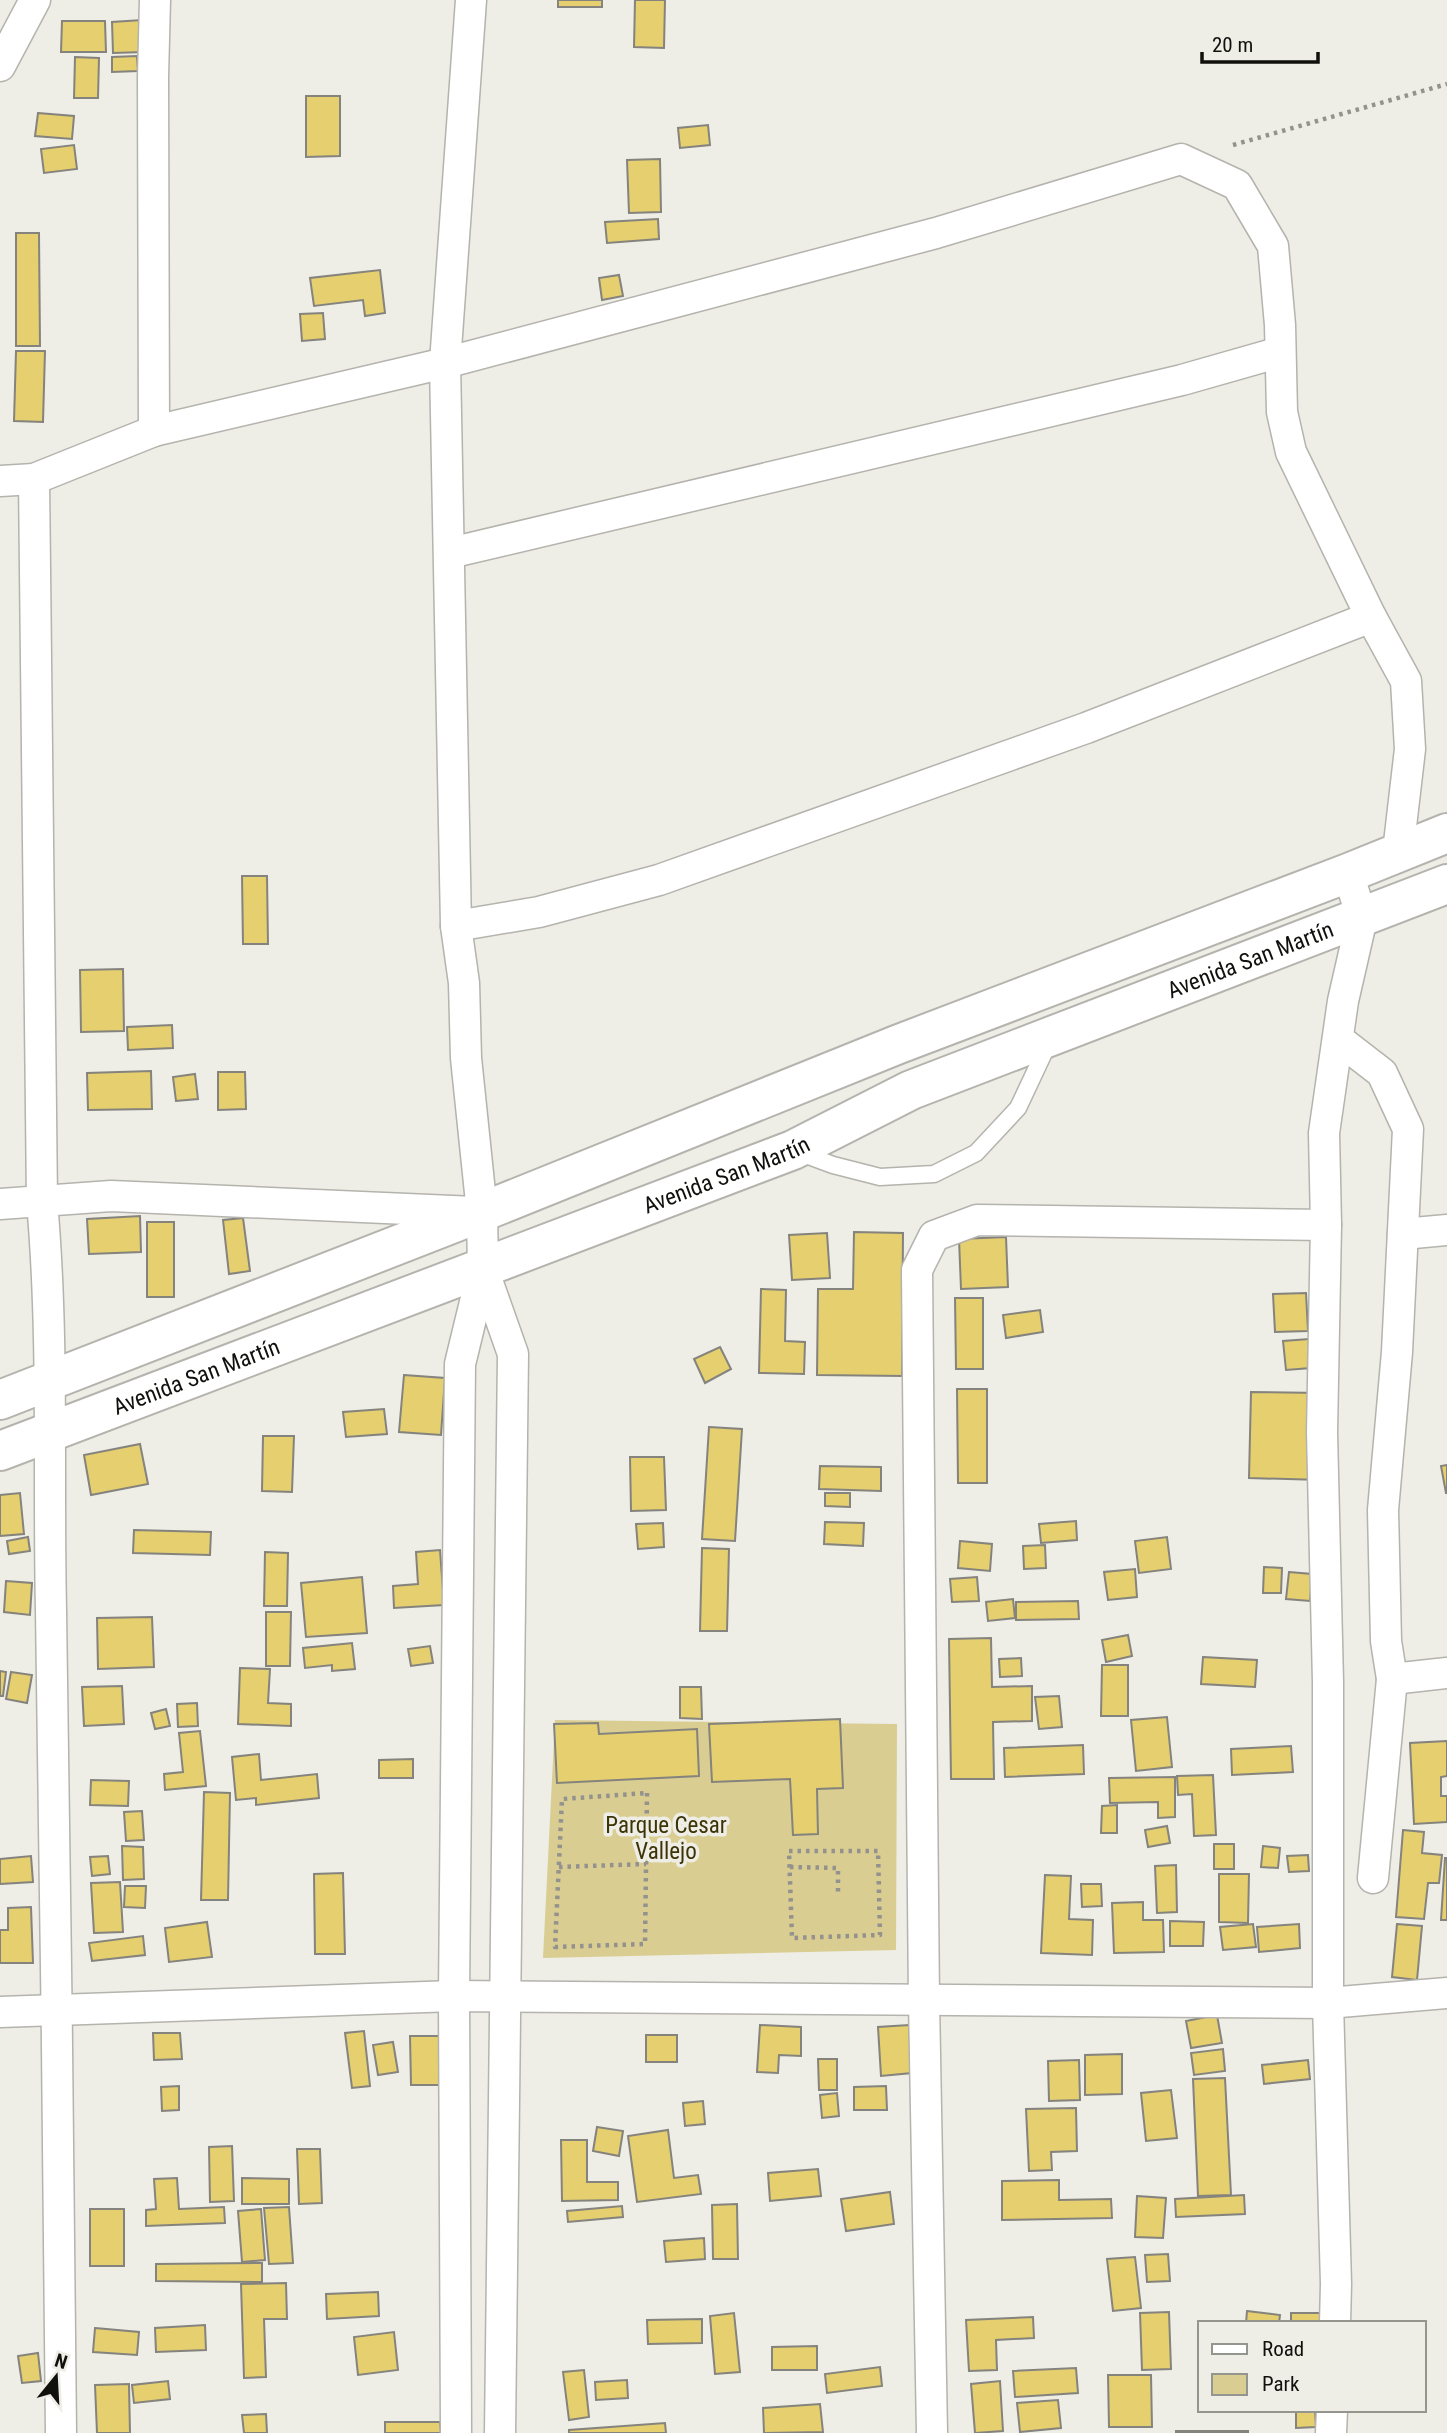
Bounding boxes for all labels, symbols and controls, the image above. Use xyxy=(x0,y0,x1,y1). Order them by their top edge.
scale bar xyxy=(1202,21,1318,65)
text: 20 m xyxy=(1212,33,1253,57)
street label: Avenida San Martín xyxy=(1163,915,1337,1004)
street label: Avenida San Martín xyxy=(639,1130,814,1219)
street label: Avenida San Martín xyxy=(109,1333,283,1420)
park label: Parque Cesar Vallejo xyxy=(605,1812,727,1865)
legend xyxy=(1198,2321,1426,2412)
text: Road xyxy=(1262,2337,1304,2361)
north arrow xyxy=(21,2342,91,2412)
text: N xyxy=(52,2349,70,2374)
text: Park xyxy=(1262,2372,1300,2396)

